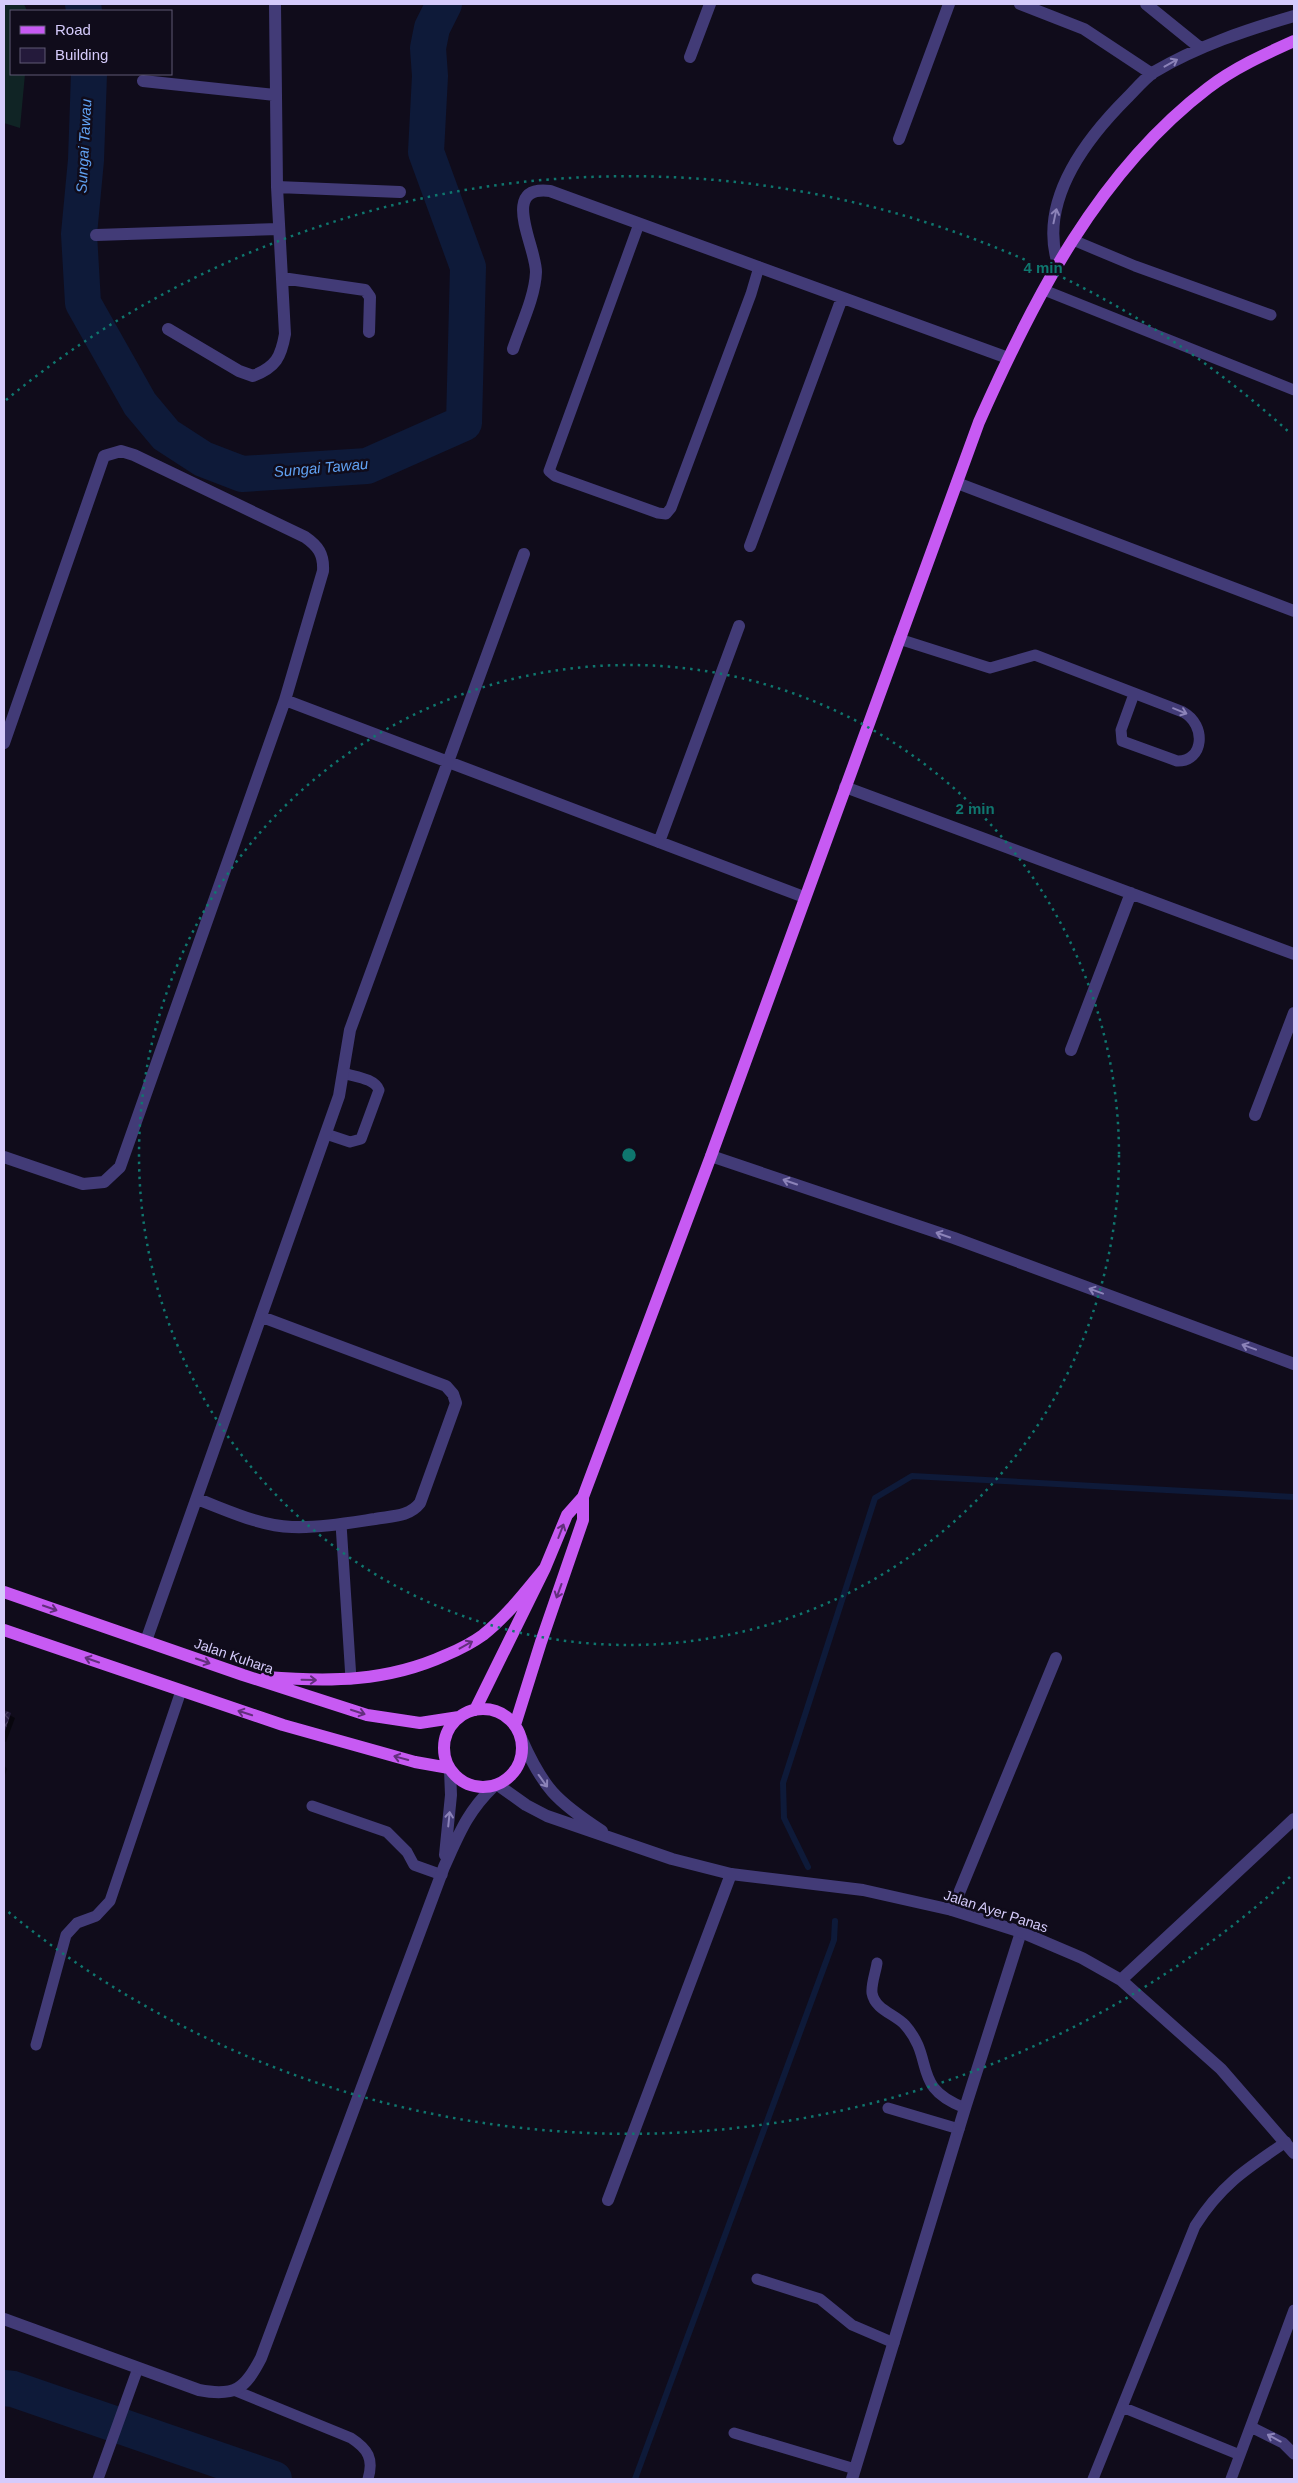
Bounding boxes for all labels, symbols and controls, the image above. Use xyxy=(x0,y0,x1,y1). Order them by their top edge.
legend xyxy=(10,10,172,75)
text: Road xyxy=(55,21,91,38)
text: Building xyxy=(55,46,108,63)
one-way arrow xyxy=(1163,58,1178,68)
water label: Sungai Tawau xyxy=(73,98,94,194)
one-way arrow xyxy=(1051,209,1060,225)
text: 4 min xyxy=(1023,259,1063,276)
water label: Sungai Tawau xyxy=(273,455,369,480)
one-way arrow xyxy=(1172,707,1187,716)
text: 2 min xyxy=(955,800,995,817)
centre of rings xyxy=(620,1146,638,1164)
one-way arrow xyxy=(782,1177,798,1187)
one-way arrow xyxy=(936,1230,952,1239)
one-way arrow xyxy=(1089,1286,1104,1295)
one-way arrow xyxy=(1241,1342,1257,1351)
one-way arrow xyxy=(557,1523,566,1539)
one-way arrow xyxy=(554,1583,563,1599)
one-way arrow xyxy=(42,1604,57,1613)
street label: Jalan Kuhara xyxy=(192,1635,276,1677)
one-way arrow xyxy=(458,1640,473,1650)
one-way arrow xyxy=(84,1655,100,1665)
one-way arrow xyxy=(195,1657,210,1666)
one-way arrow xyxy=(301,1675,317,1685)
one-way arrow xyxy=(349,1707,365,1717)
one-way arrow xyxy=(238,1708,254,1717)
one-way arrow xyxy=(394,1753,410,1763)
one-way arrow xyxy=(538,1774,548,1788)
one-way arrow xyxy=(444,1811,454,1827)
street label: Jalan Ayer Panas xyxy=(942,1887,1050,1935)
one-way arrow xyxy=(1266,2433,1281,2443)

